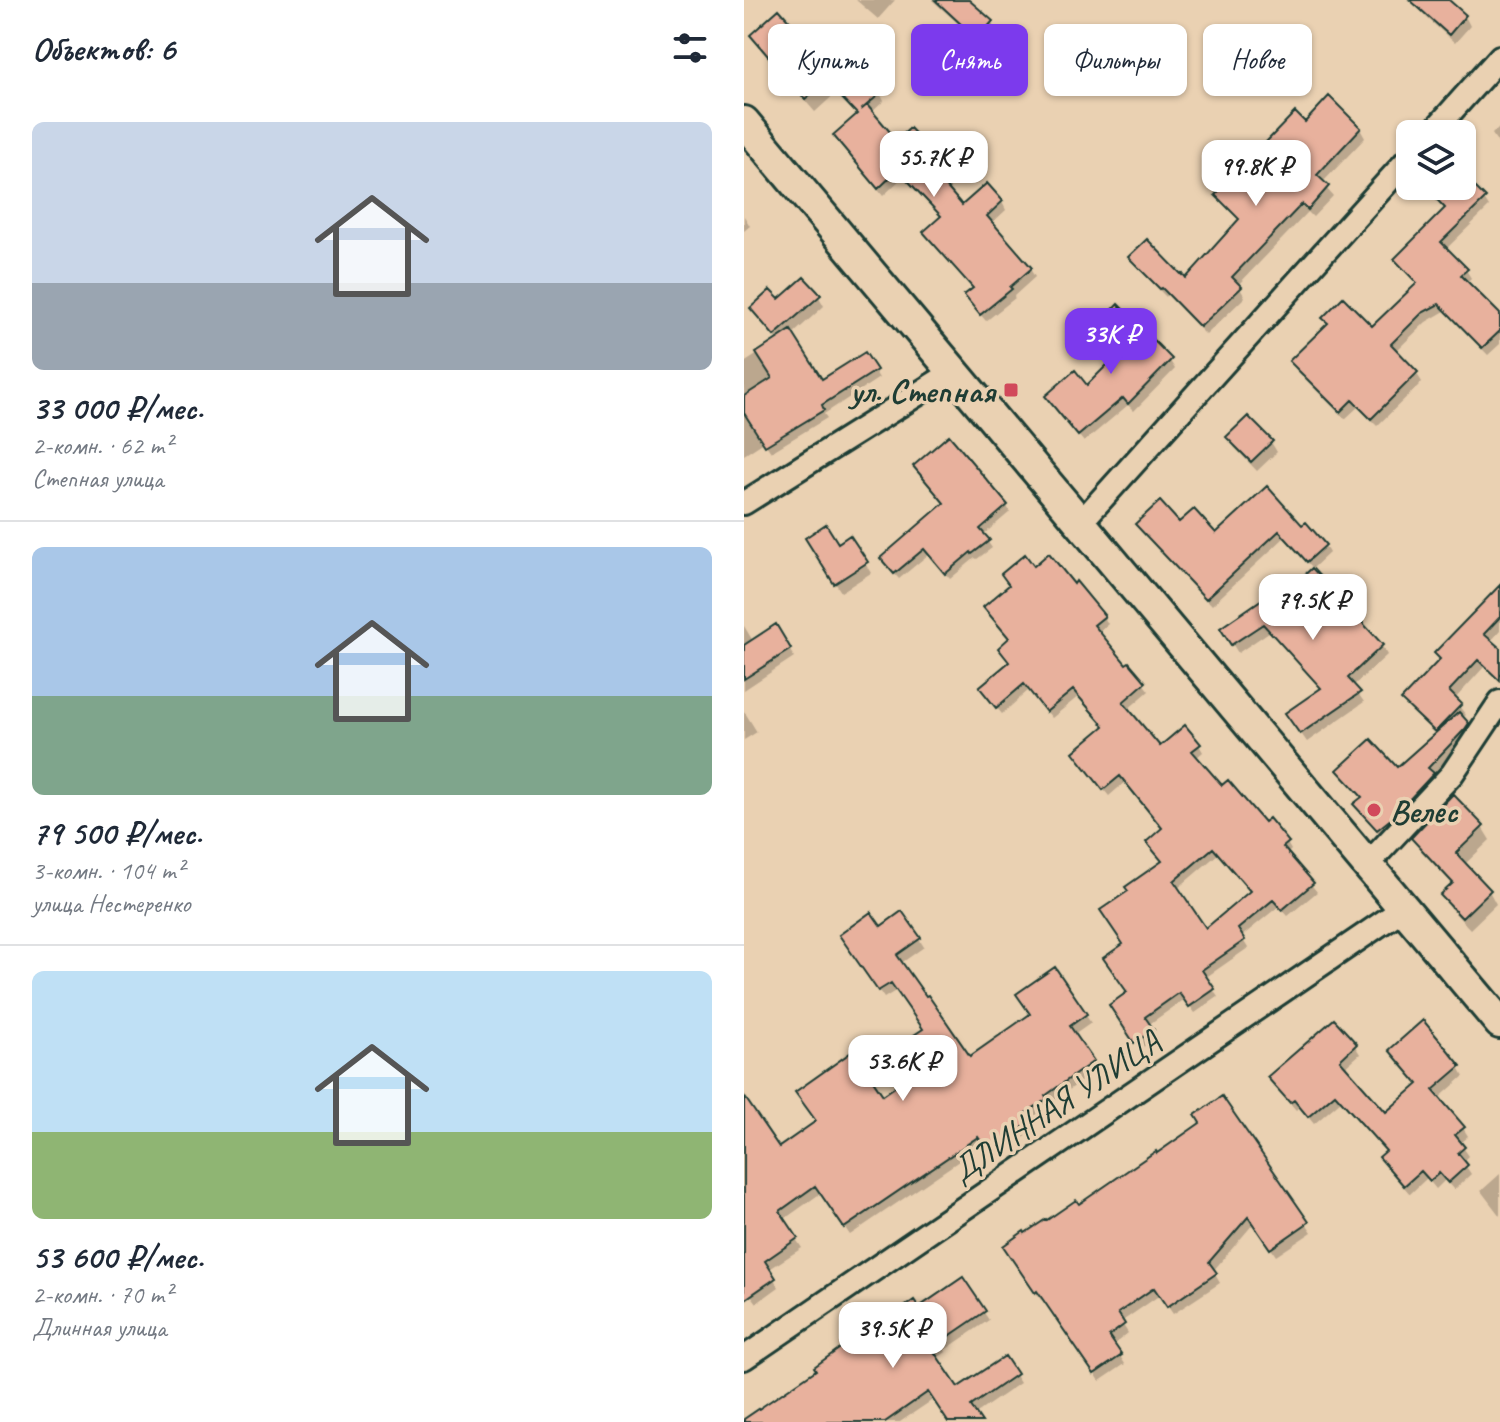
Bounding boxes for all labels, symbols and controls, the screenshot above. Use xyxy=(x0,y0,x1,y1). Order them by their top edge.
chip: Купить xyxy=(768,24,895,96)
chip: Снять xyxy=(911,24,1028,96)
chip: Фильтры xyxy=(1044,24,1187,96)
chip: Новое xyxy=(1203,24,1312,96)
icon: filters xyxy=(668,26,712,70)
text: Объектов: 6 xyxy=(32,27,175,70)
map controls xyxy=(1396,120,1476,200)
button: layers xyxy=(1396,120,1476,200)
pin: 55.7K ₽ xyxy=(860,131,1008,199)
text: 55.7K ₽ xyxy=(898,140,970,173)
pin: 99.8K ₽ xyxy=(1182,140,1330,208)
text: 99.8K ₽ xyxy=(1220,149,1292,182)
icon: home xyxy=(300,174,444,318)
pin: 33K ₽ xyxy=(1055,308,1167,376)
text: 33K ₽ xyxy=(1083,317,1139,350)
place label: ул. Степная xyxy=(847,369,998,412)
marker: ул. Степная xyxy=(1002,381,1020,399)
text: 33 000 ₽/мес. xyxy=(32,386,203,429)
text: 2-комн. · 62 m² xyxy=(32,429,172,462)
text: Степная улица xyxy=(32,462,163,495)
pin: 79.5K ₽ xyxy=(1239,574,1387,642)
text: 79.5K ₽ xyxy=(1277,583,1349,616)
icon: home xyxy=(300,599,444,743)
place label: Велес xyxy=(1390,789,1459,832)
marker: Велес xyxy=(1365,801,1383,819)
text: 79 500 ₽/мес. xyxy=(32,811,202,854)
text: 3-комн. · 104 m² xyxy=(32,854,184,887)
text: улица Нестеренко xyxy=(32,887,191,920)
street label: ДЛИННАЯ УЛИЦА xyxy=(942,1019,1169,1191)
icon: home xyxy=(300,1023,444,1167)
pin: 53.6K ₽ xyxy=(829,1035,977,1103)
text: 53.6K ₽ xyxy=(866,1044,940,1077)
text: 53 600 ₽/мес. xyxy=(32,1235,203,1278)
text: 2-комн. · 70 m² xyxy=(32,1278,172,1311)
pin: 39.5K ₽ xyxy=(819,1302,967,1370)
text: Длинная улица xyxy=(32,1311,166,1344)
text: 39.5K ₽ xyxy=(857,1311,929,1344)

